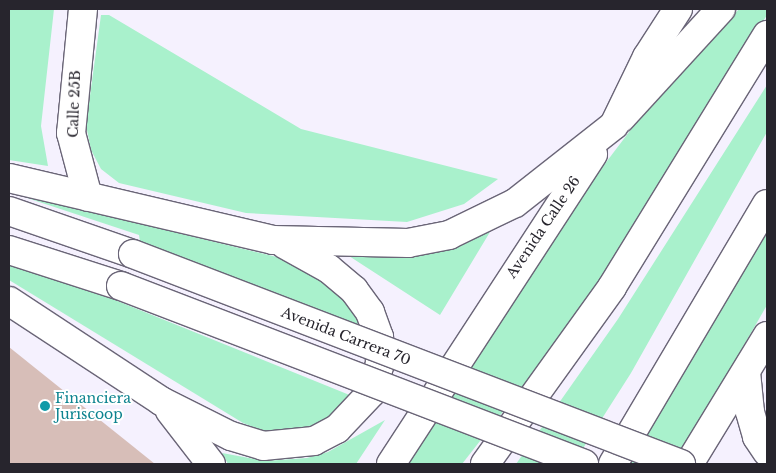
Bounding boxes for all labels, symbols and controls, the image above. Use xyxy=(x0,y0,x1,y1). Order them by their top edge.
street label: Calle 25B xyxy=(64,70,84,138)
street label: Avenida Calle 26 xyxy=(503,173,583,281)
street label: Avenida Carrera 70 xyxy=(279,304,413,368)
place label: Financiera Juriscoop xyxy=(55,390,131,422)
marker: Financiera Juriscoop xyxy=(39,400,51,412)

